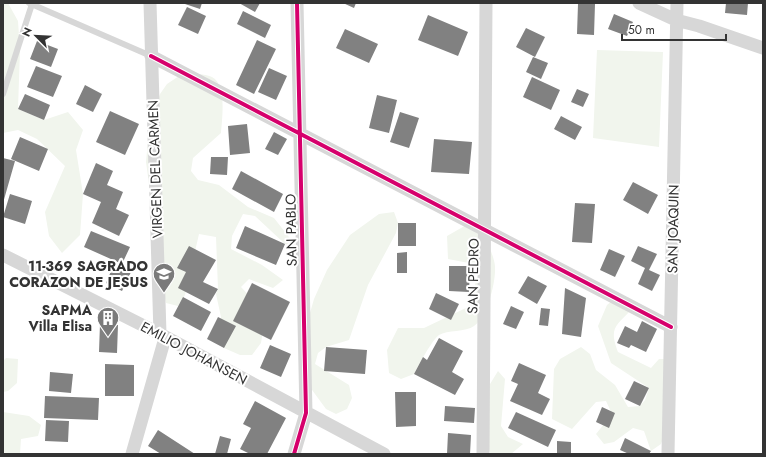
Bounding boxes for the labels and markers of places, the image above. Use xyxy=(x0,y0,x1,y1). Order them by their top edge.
place label: 11-369 SAGRADO CORAZON DE JESUS xyxy=(9,256,149,292)
school or university icon: 11-369 SAGRADO CORAZON DE JESUS xyxy=(151,261,177,294)
place label: SAPMA Villa Elisa xyxy=(28,300,93,336)
building icon: SAPMA Villa Elisa xyxy=(95,305,121,338)

